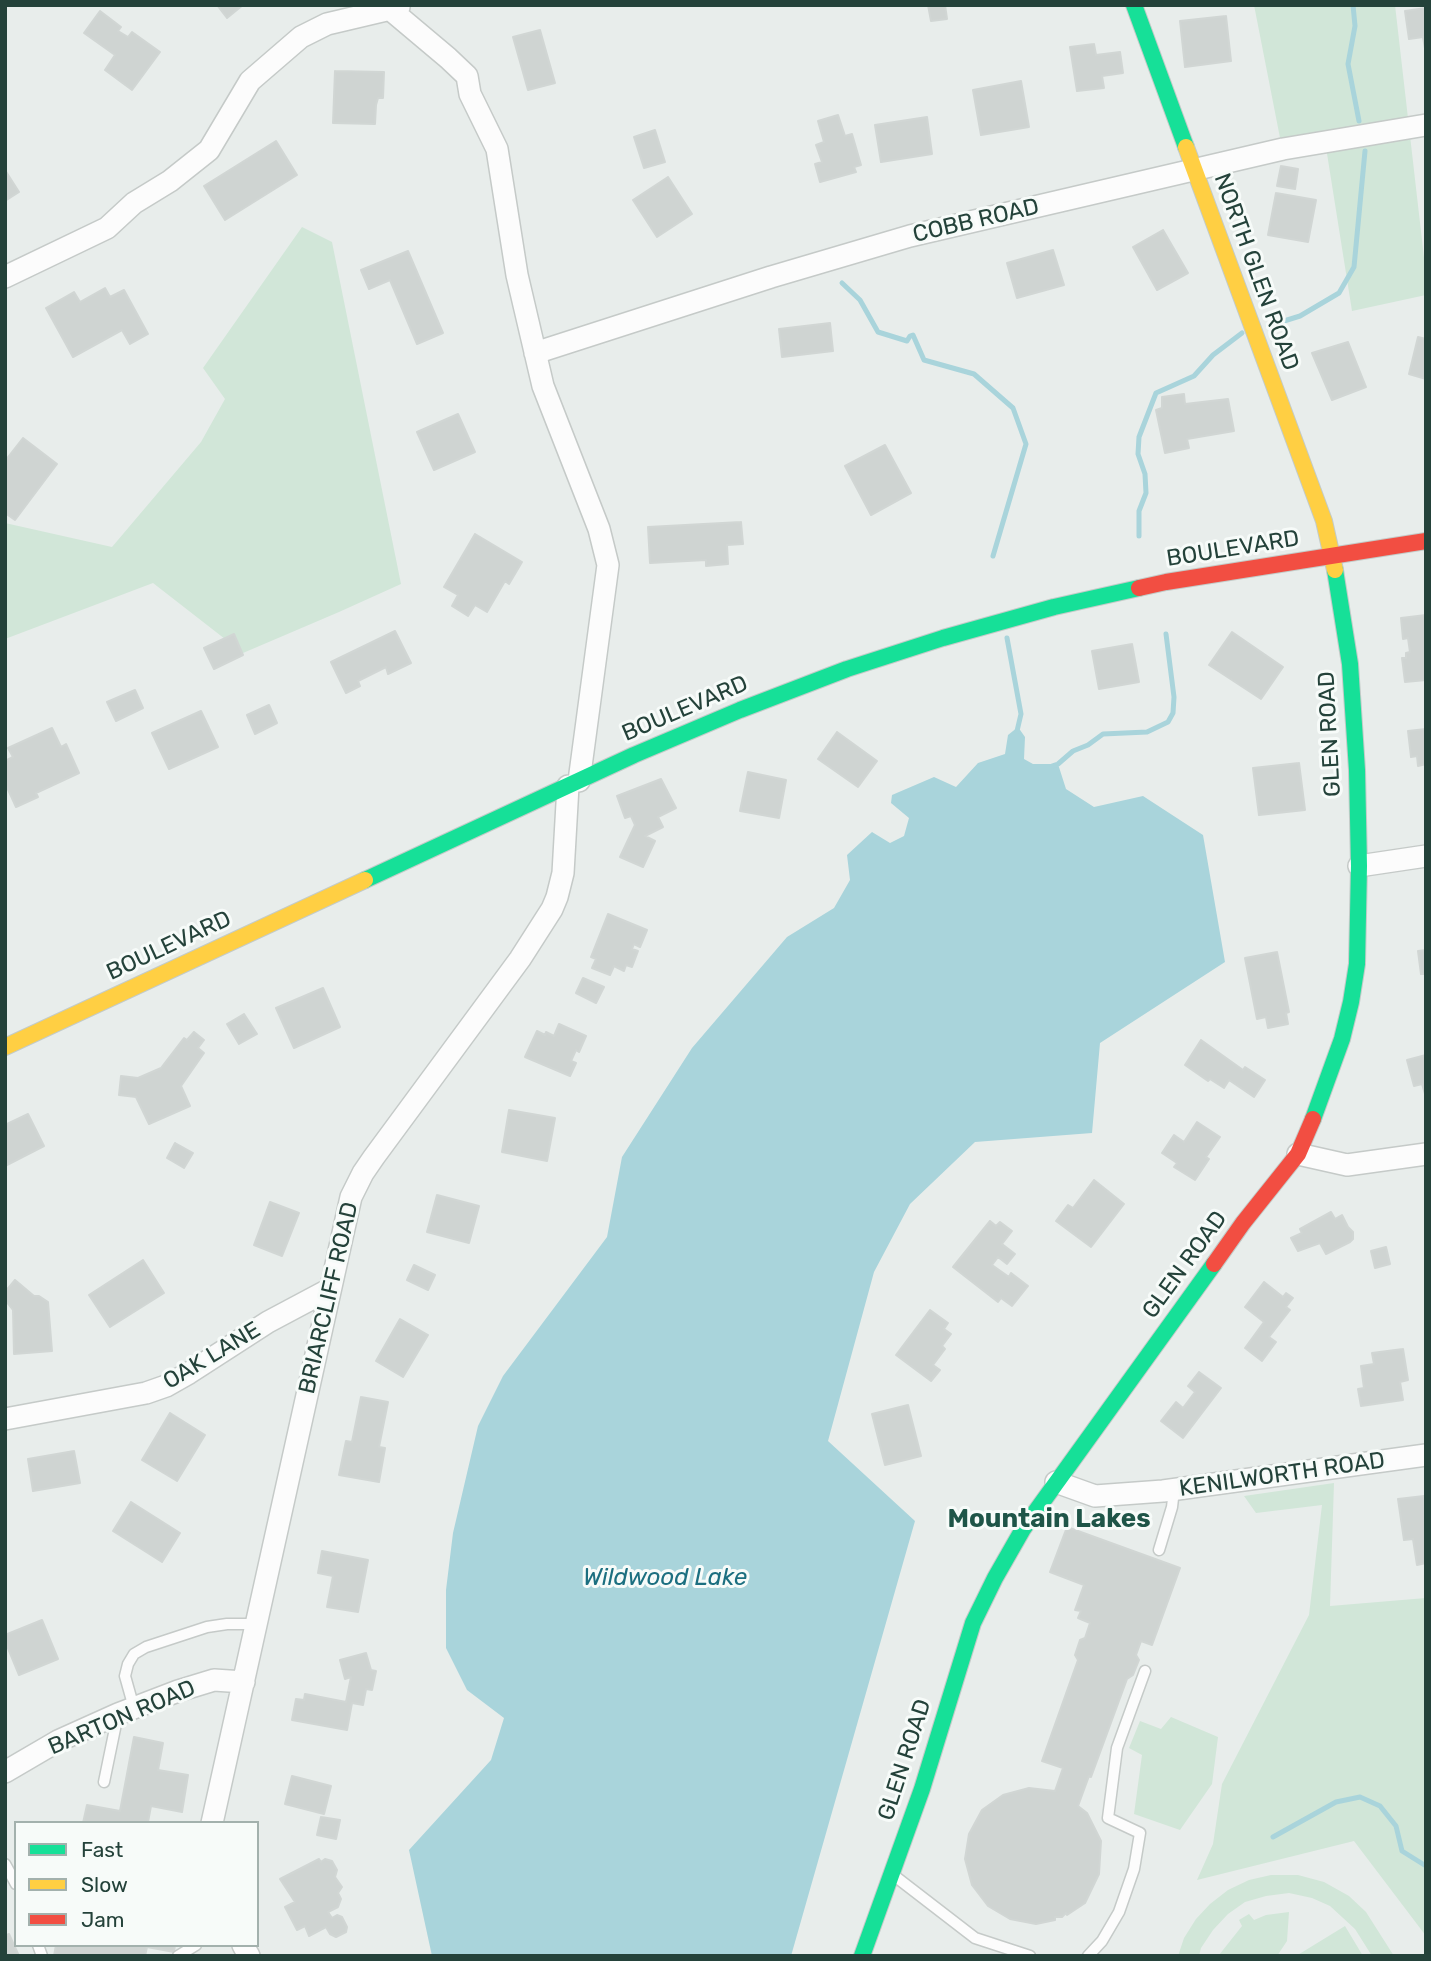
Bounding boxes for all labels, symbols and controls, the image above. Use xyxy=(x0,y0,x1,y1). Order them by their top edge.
street label: NORTH GLEN ROAD xyxy=(1208,170,1304,374)
street label: COBB ROAD xyxy=(910,193,1042,249)
street label: BOULEVARD xyxy=(1165,525,1301,573)
street label: BOULEVARD xyxy=(618,670,752,748)
street label: GLEN ROAD xyxy=(1313,670,1347,798)
street label: BOULEVARD xyxy=(102,905,236,987)
street label: BRIARCLIFF ROAD xyxy=(294,1200,364,1396)
street label: GLEN ROAD xyxy=(1137,1206,1233,1324)
street label: OAK LANE xyxy=(158,1316,266,1396)
street label: KENILWORTH ROAD xyxy=(1177,1447,1387,1503)
district label: Mountain Lakes xyxy=(947,1503,1151,1535)
water label: Wildwood Lake xyxy=(583,1564,747,1592)
street label: BARTON ROAD xyxy=(44,1675,200,1761)
street label: GLEN ROAD xyxy=(872,1696,938,1824)
legend xyxy=(14,1821,259,1947)
text: Fast xyxy=(81,1837,123,1862)
text: Slow xyxy=(81,1872,128,1897)
text: Jam xyxy=(81,1907,125,1932)

